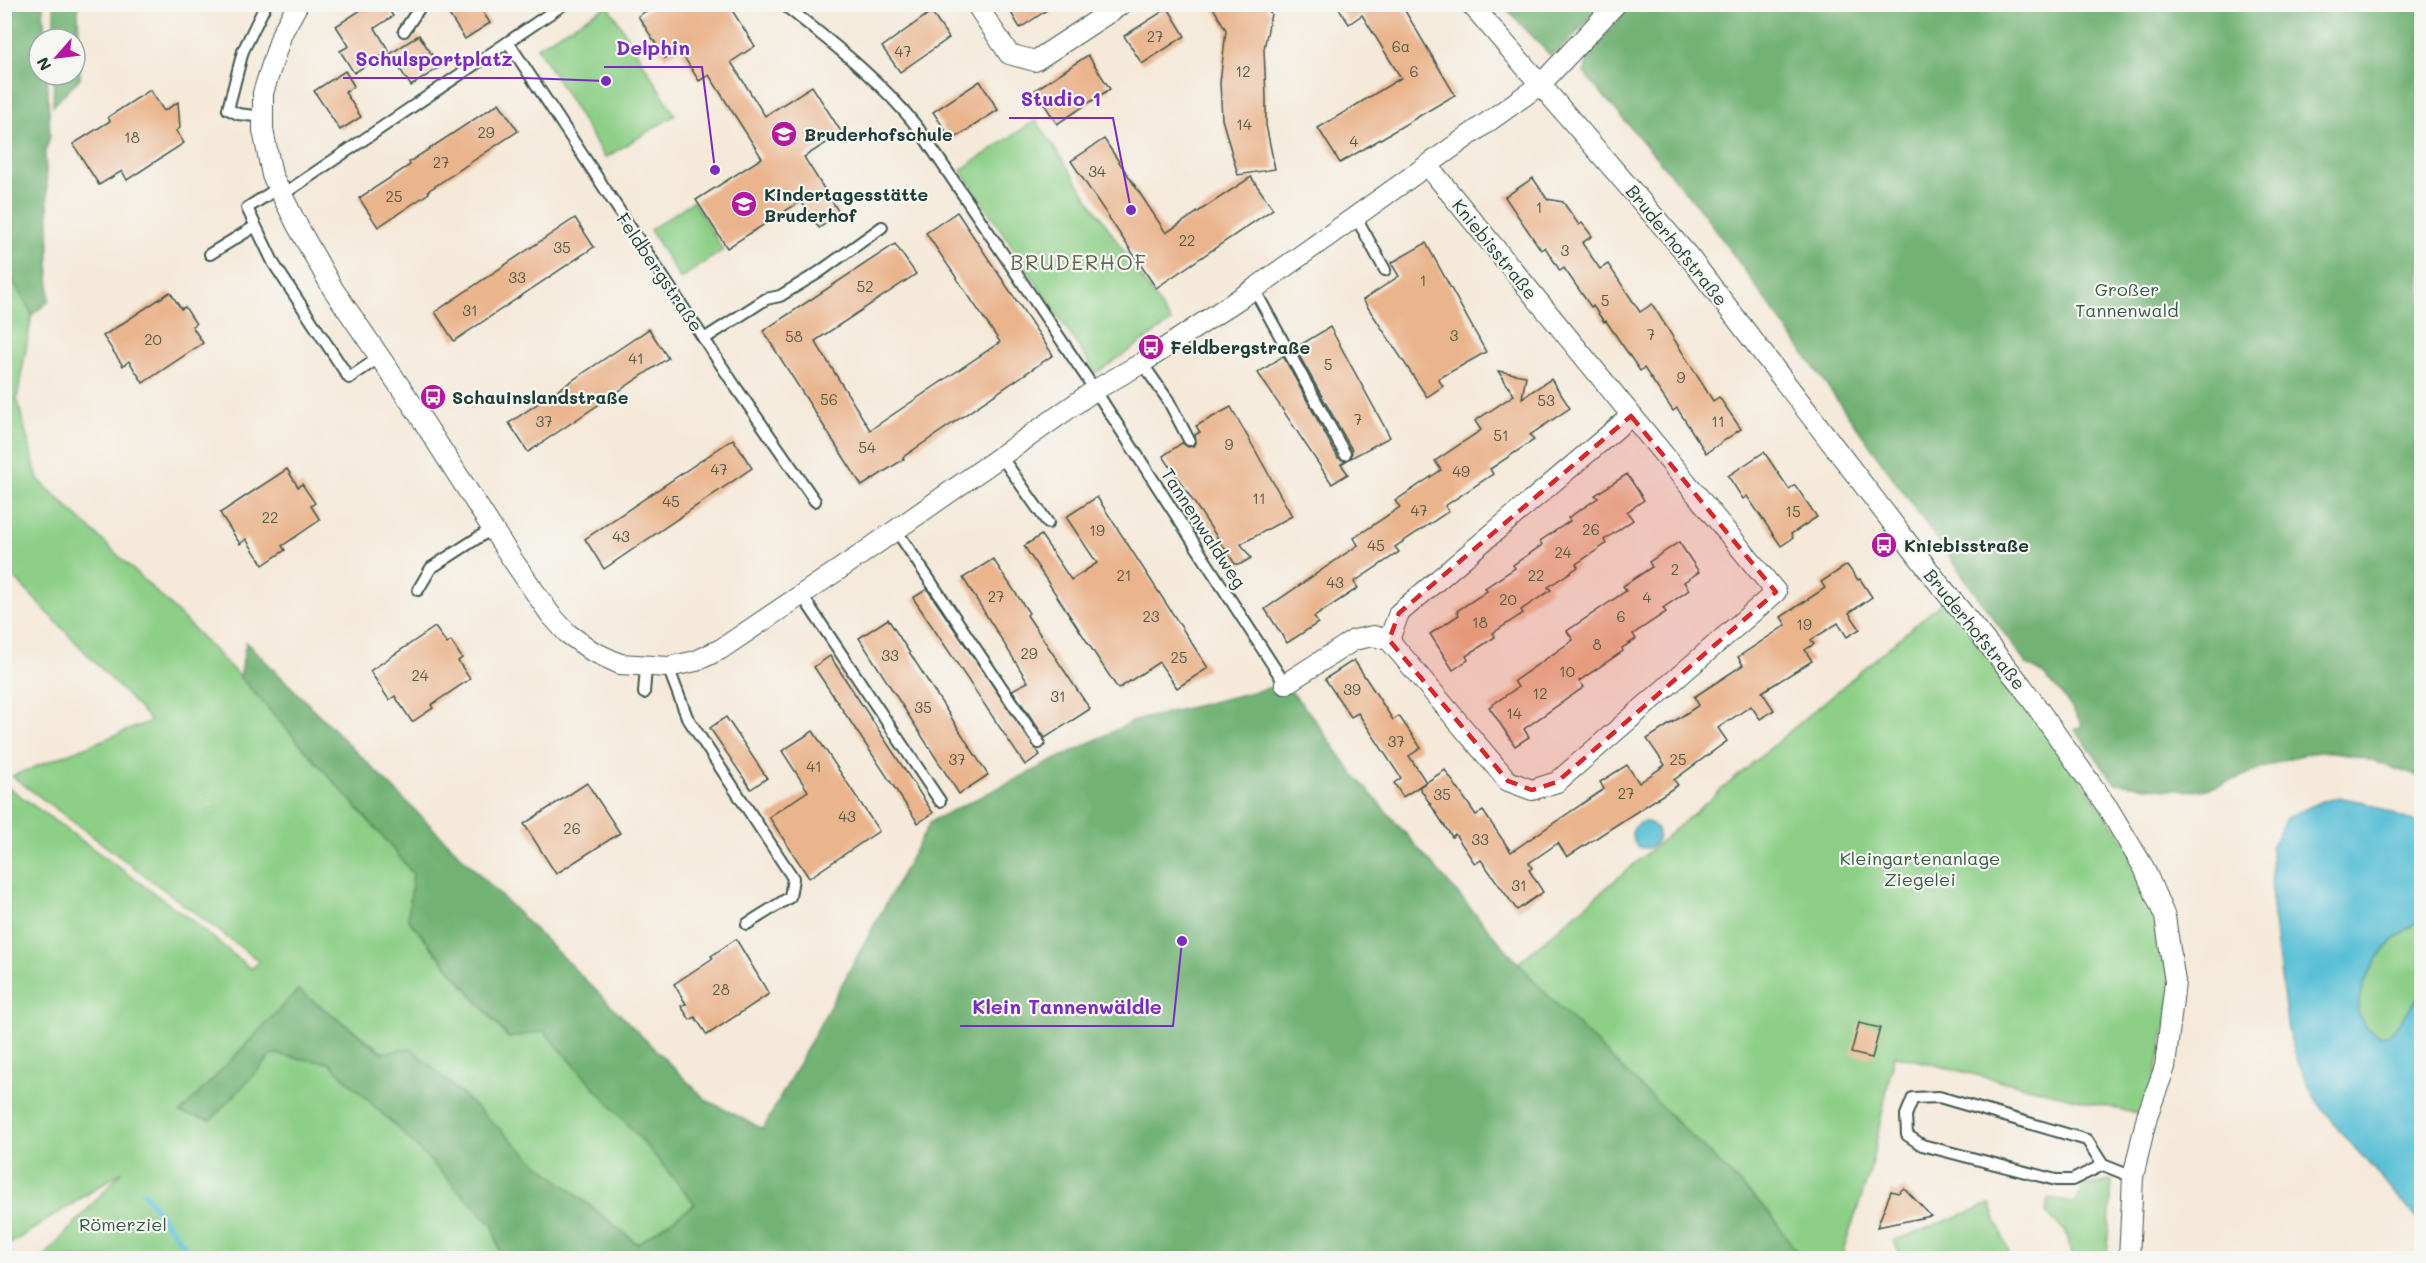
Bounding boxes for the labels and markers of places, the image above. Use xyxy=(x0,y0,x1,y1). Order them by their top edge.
callout: Delphin xyxy=(604,29,702,67)
callout: Schulsportplatz xyxy=(343,40,525,78)
callout: Studio 1 xyxy=(1009,80,1113,118)
school or university icon: Bruderhofschule xyxy=(769,119,799,149)
place label: Bruderhofschule xyxy=(804,122,953,146)
place label: Kindertagesstätte Bruderhof xyxy=(764,182,928,227)
school or university icon: Kindertagesstätte Bruderhof xyxy=(729,189,759,219)
bus stop icon: Feldbergstraße xyxy=(1136,332,1166,362)
place label: Feldbergstraße xyxy=(1170,335,1311,359)
bus stop icon: Schauinslandstraße xyxy=(418,382,448,412)
place label: Schauinslandstraße xyxy=(452,385,629,409)
bus stop icon: Kniebisstraße xyxy=(1869,530,1899,560)
place label: Kniebisstraße xyxy=(1904,533,2029,557)
callout: Klein Tannenwäldle xyxy=(960,988,1173,1026)

